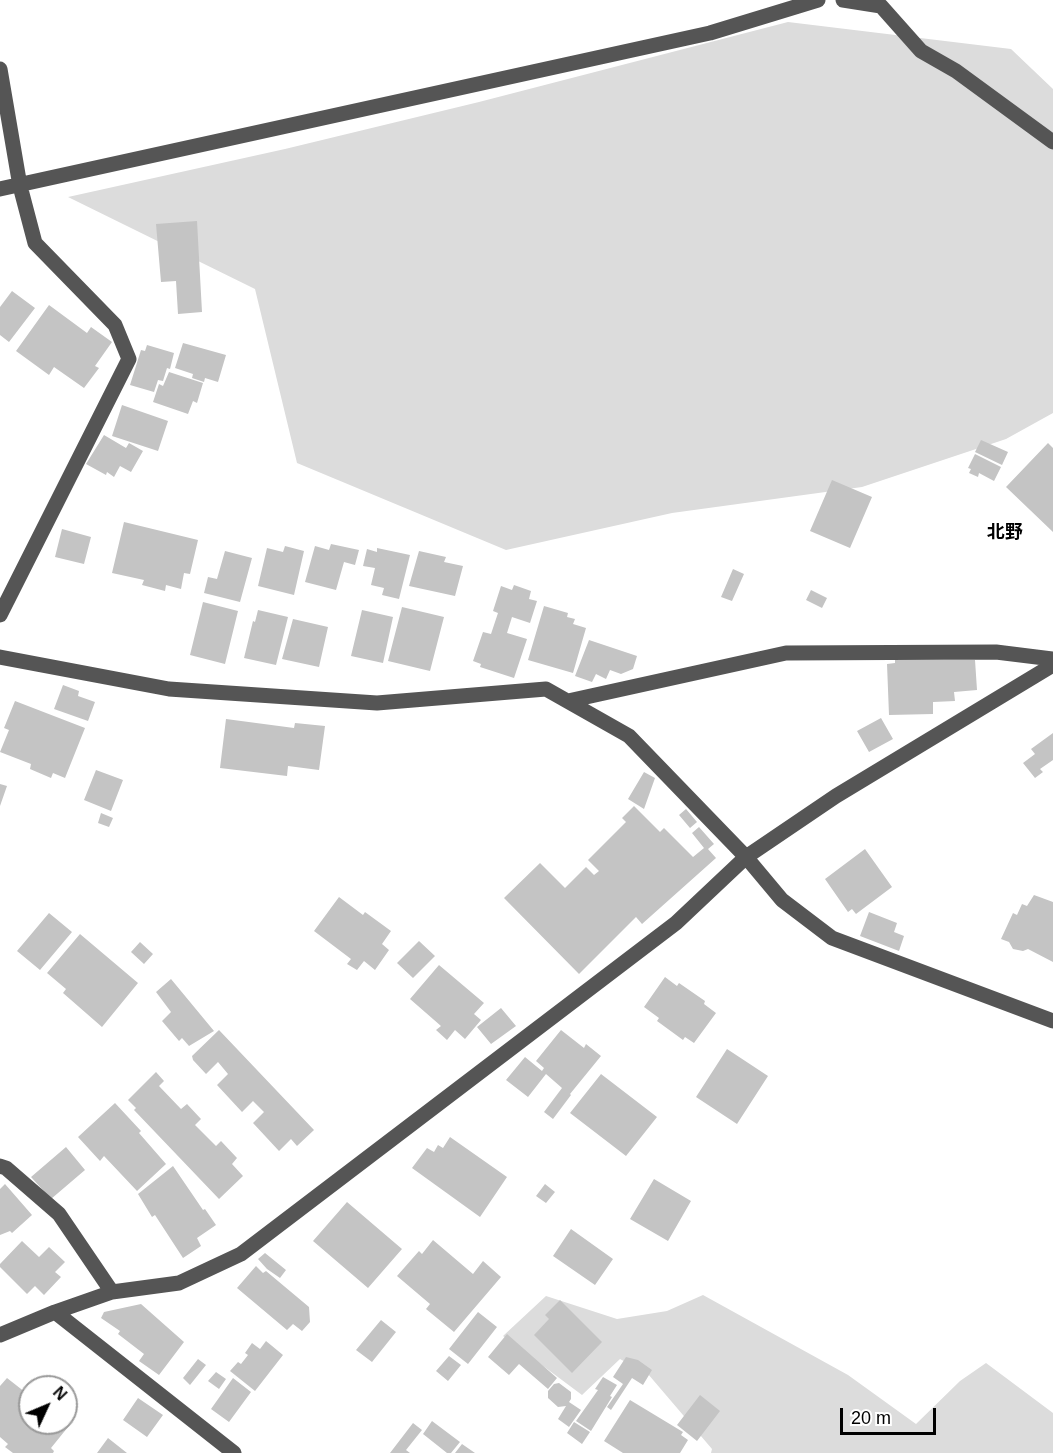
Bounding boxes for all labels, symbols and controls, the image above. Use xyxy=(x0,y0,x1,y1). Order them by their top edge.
district label: 北野 xyxy=(987,522,1023,544)
north arrow xyxy=(18,1375,78,1435)
text: N xyxy=(50,1383,70,1404)
scale bar xyxy=(843,1396,939,1434)
text: 20 m xyxy=(851,1408,891,1428)

